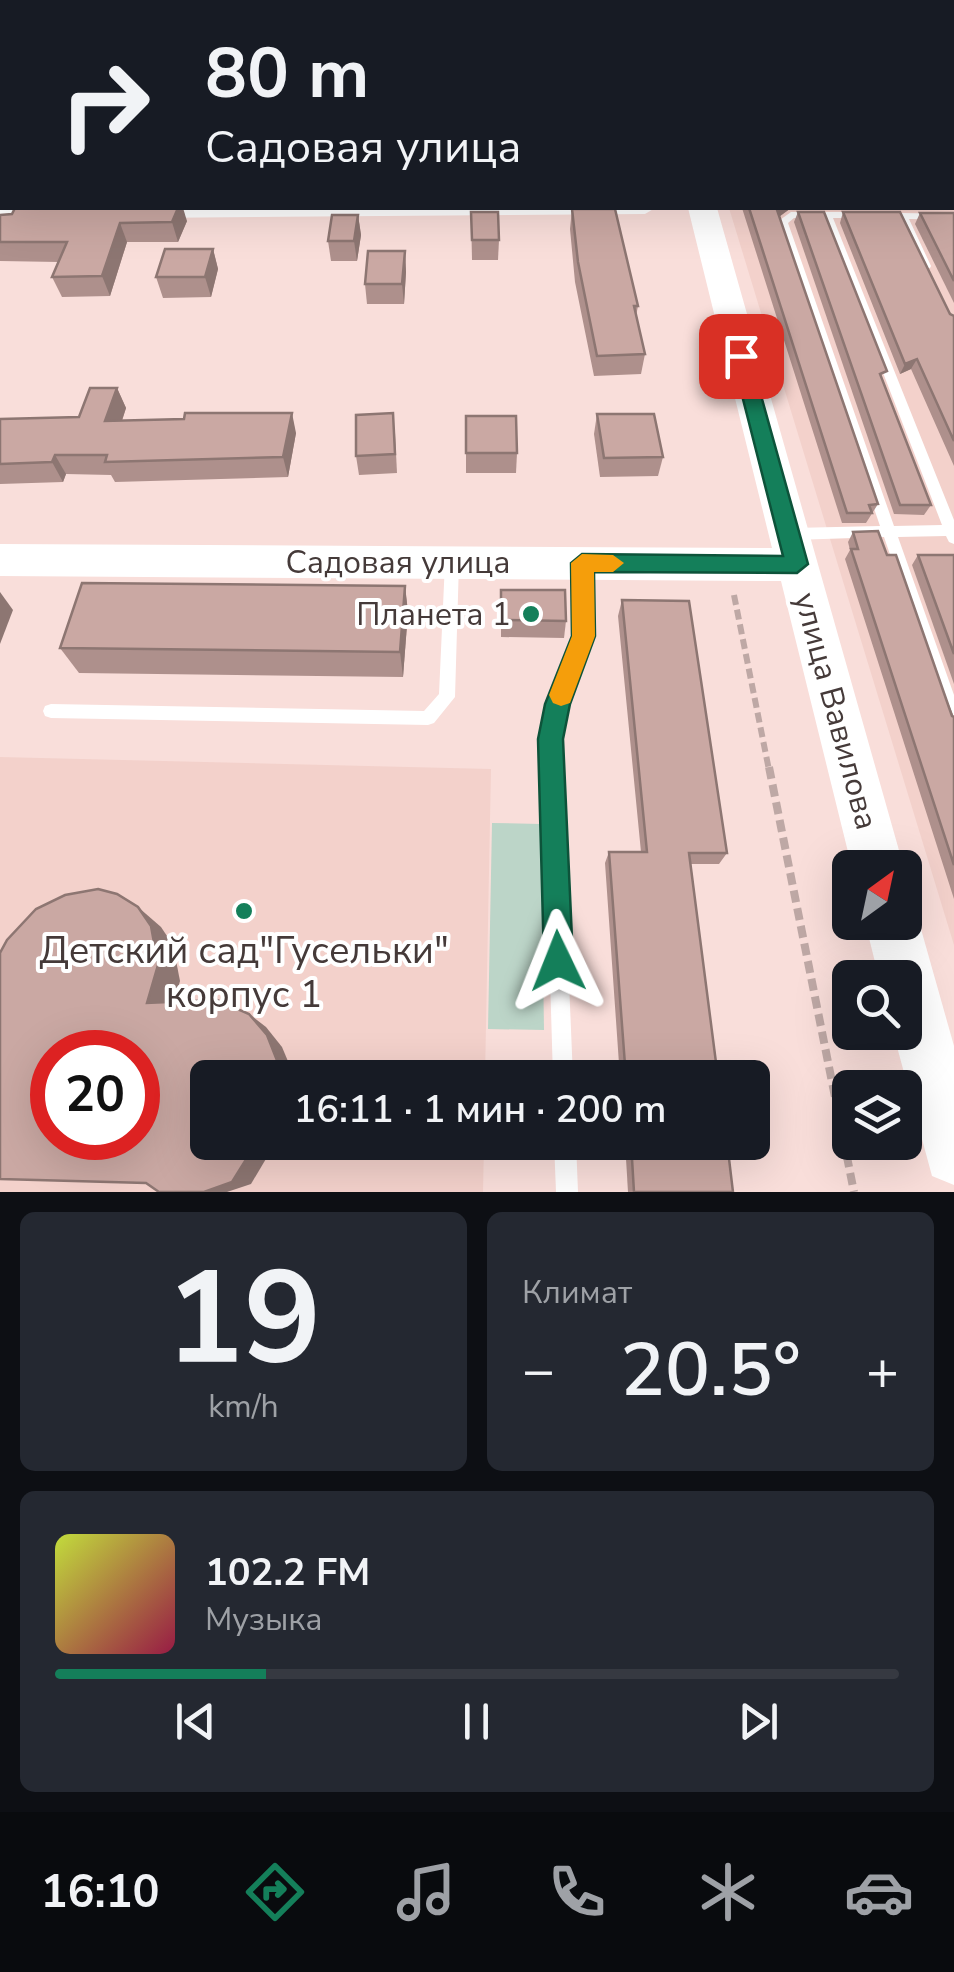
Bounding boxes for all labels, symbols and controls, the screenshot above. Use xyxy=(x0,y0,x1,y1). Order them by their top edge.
text: 80 m xyxy=(205,26,369,122)
icon: right xyxy=(40,40,170,170)
text: Садовая улица xyxy=(205,117,521,178)
pin xyxy=(699,314,784,399)
icon: arrive xyxy=(714,329,769,384)
street label: Садовая улица xyxy=(286,541,511,584)
street label: улица Вавилова xyxy=(784,588,888,834)
place label: Планета 1 xyxy=(356,593,511,636)
marker: Планета 1 xyxy=(520,603,542,625)
north arrow xyxy=(832,850,922,940)
map controls xyxy=(832,850,922,1160)
marker: Детский сад"Гусельки" корпус 1 xyxy=(233,900,255,922)
position arrow xyxy=(506,909,610,1013)
place label: Детский сад"Гусельки" корпус 1 xyxy=(39,925,449,1020)
button: search xyxy=(832,960,922,1050)
speed limit sign: 20 xyxy=(30,1030,160,1160)
button: layers xyxy=(832,1070,922,1160)
text: 16:11 · 1 мин · 200 m xyxy=(294,1084,666,1135)
text: 19 xyxy=(165,1231,322,1408)
text: Климат xyxy=(522,1271,632,1314)
text: 20.5° xyxy=(620,1319,801,1421)
text: − xyxy=(522,1333,555,1408)
text: + xyxy=(866,1333,899,1408)
text: km/h xyxy=(208,1385,279,1428)
text: 102.2 FM xyxy=(205,1547,370,1598)
text: Музыка xyxy=(205,1598,322,1641)
icon: previous xyxy=(168,1694,223,1749)
icon: pause xyxy=(449,1694,504,1749)
icon: next xyxy=(731,1694,786,1749)
icon: directions xyxy=(240,1857,310,1927)
icon: music xyxy=(391,1857,461,1927)
icon: phone xyxy=(542,1857,612,1927)
icon: climate xyxy=(693,1857,763,1927)
icon: car xyxy=(844,1857,914,1927)
text: 16:10 xyxy=(40,1862,160,1923)

